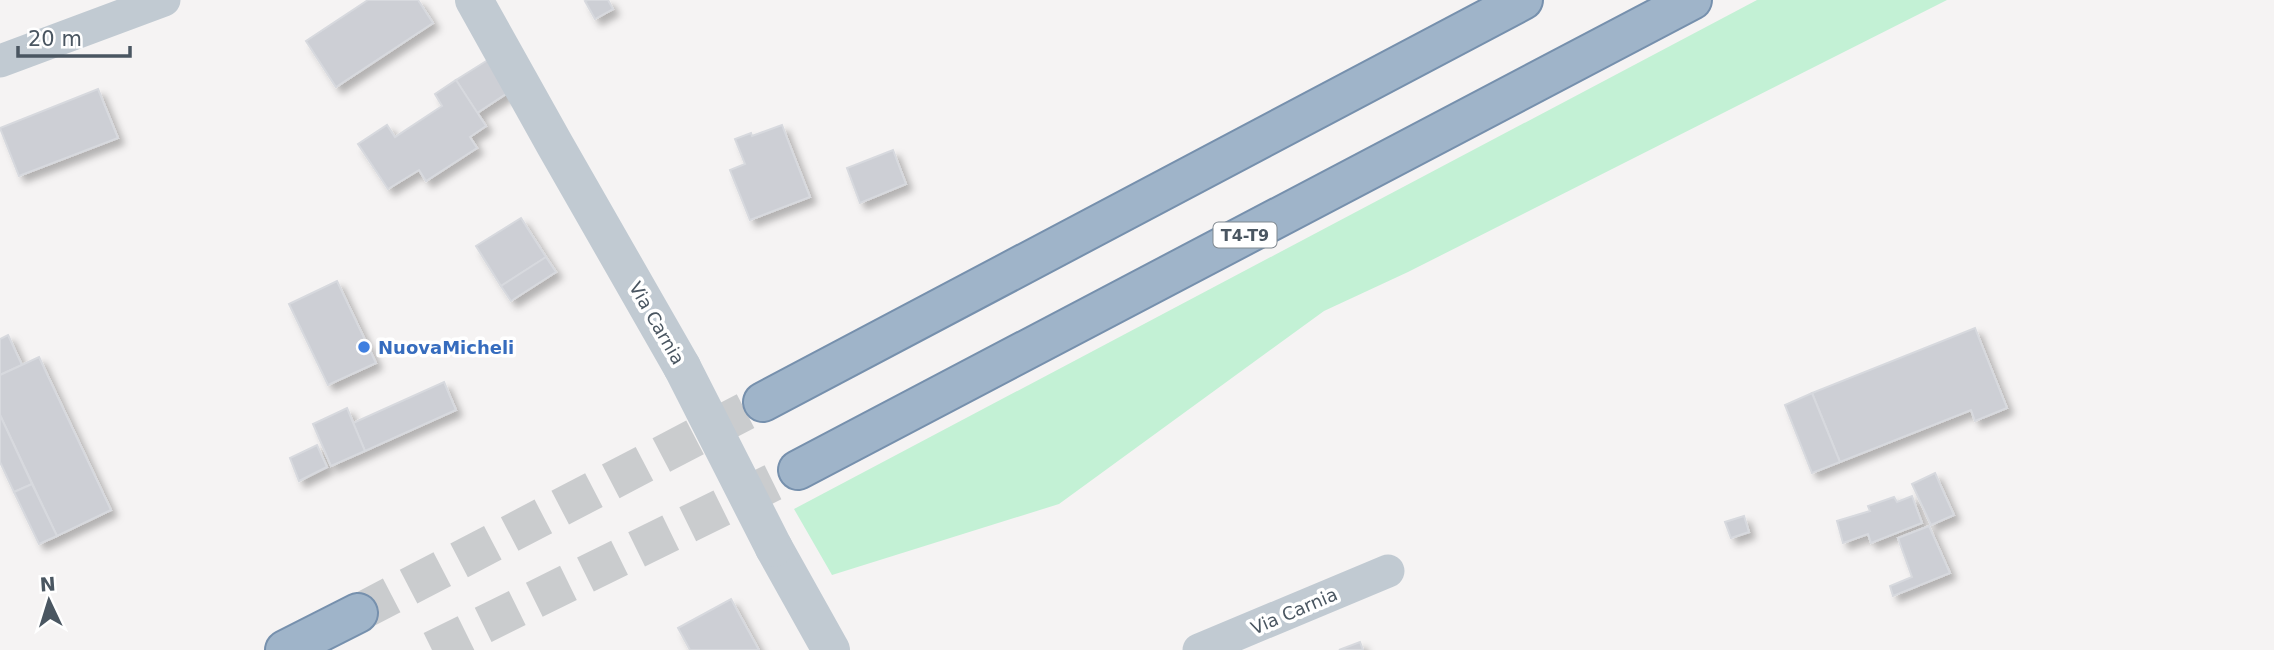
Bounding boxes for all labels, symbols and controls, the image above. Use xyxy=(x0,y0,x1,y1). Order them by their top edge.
scale bar xyxy=(18,14,130,58)
text: 20 m xyxy=(28,27,82,51)
road number: T4-T9 xyxy=(1214,222,1276,247)
street label: Via Carnia xyxy=(625,278,689,368)
place label: NuovaMicheli xyxy=(378,337,514,358)
marker: NuovaMicheli xyxy=(356,339,372,355)
north arrow xyxy=(14,566,84,636)
text: N xyxy=(39,573,57,596)
street label: Via Carnia xyxy=(1248,583,1340,639)

